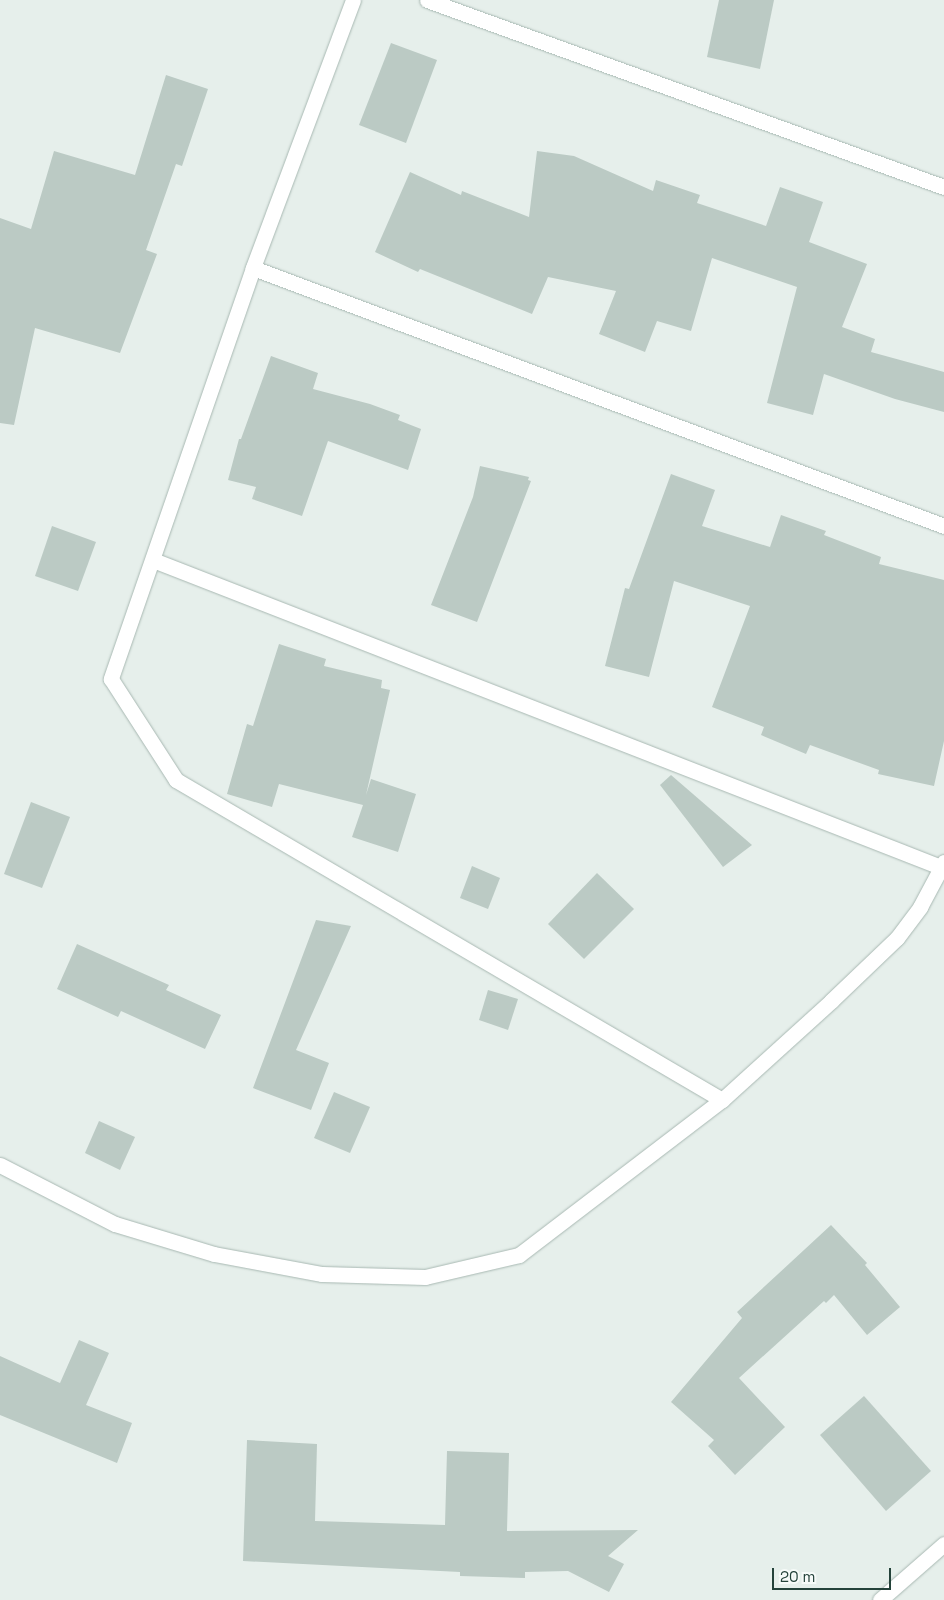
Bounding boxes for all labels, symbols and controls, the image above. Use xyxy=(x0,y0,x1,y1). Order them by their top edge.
scale bar xyxy=(774,1558,893,1590)
text: 20 m xyxy=(780,1567,815,1586)

